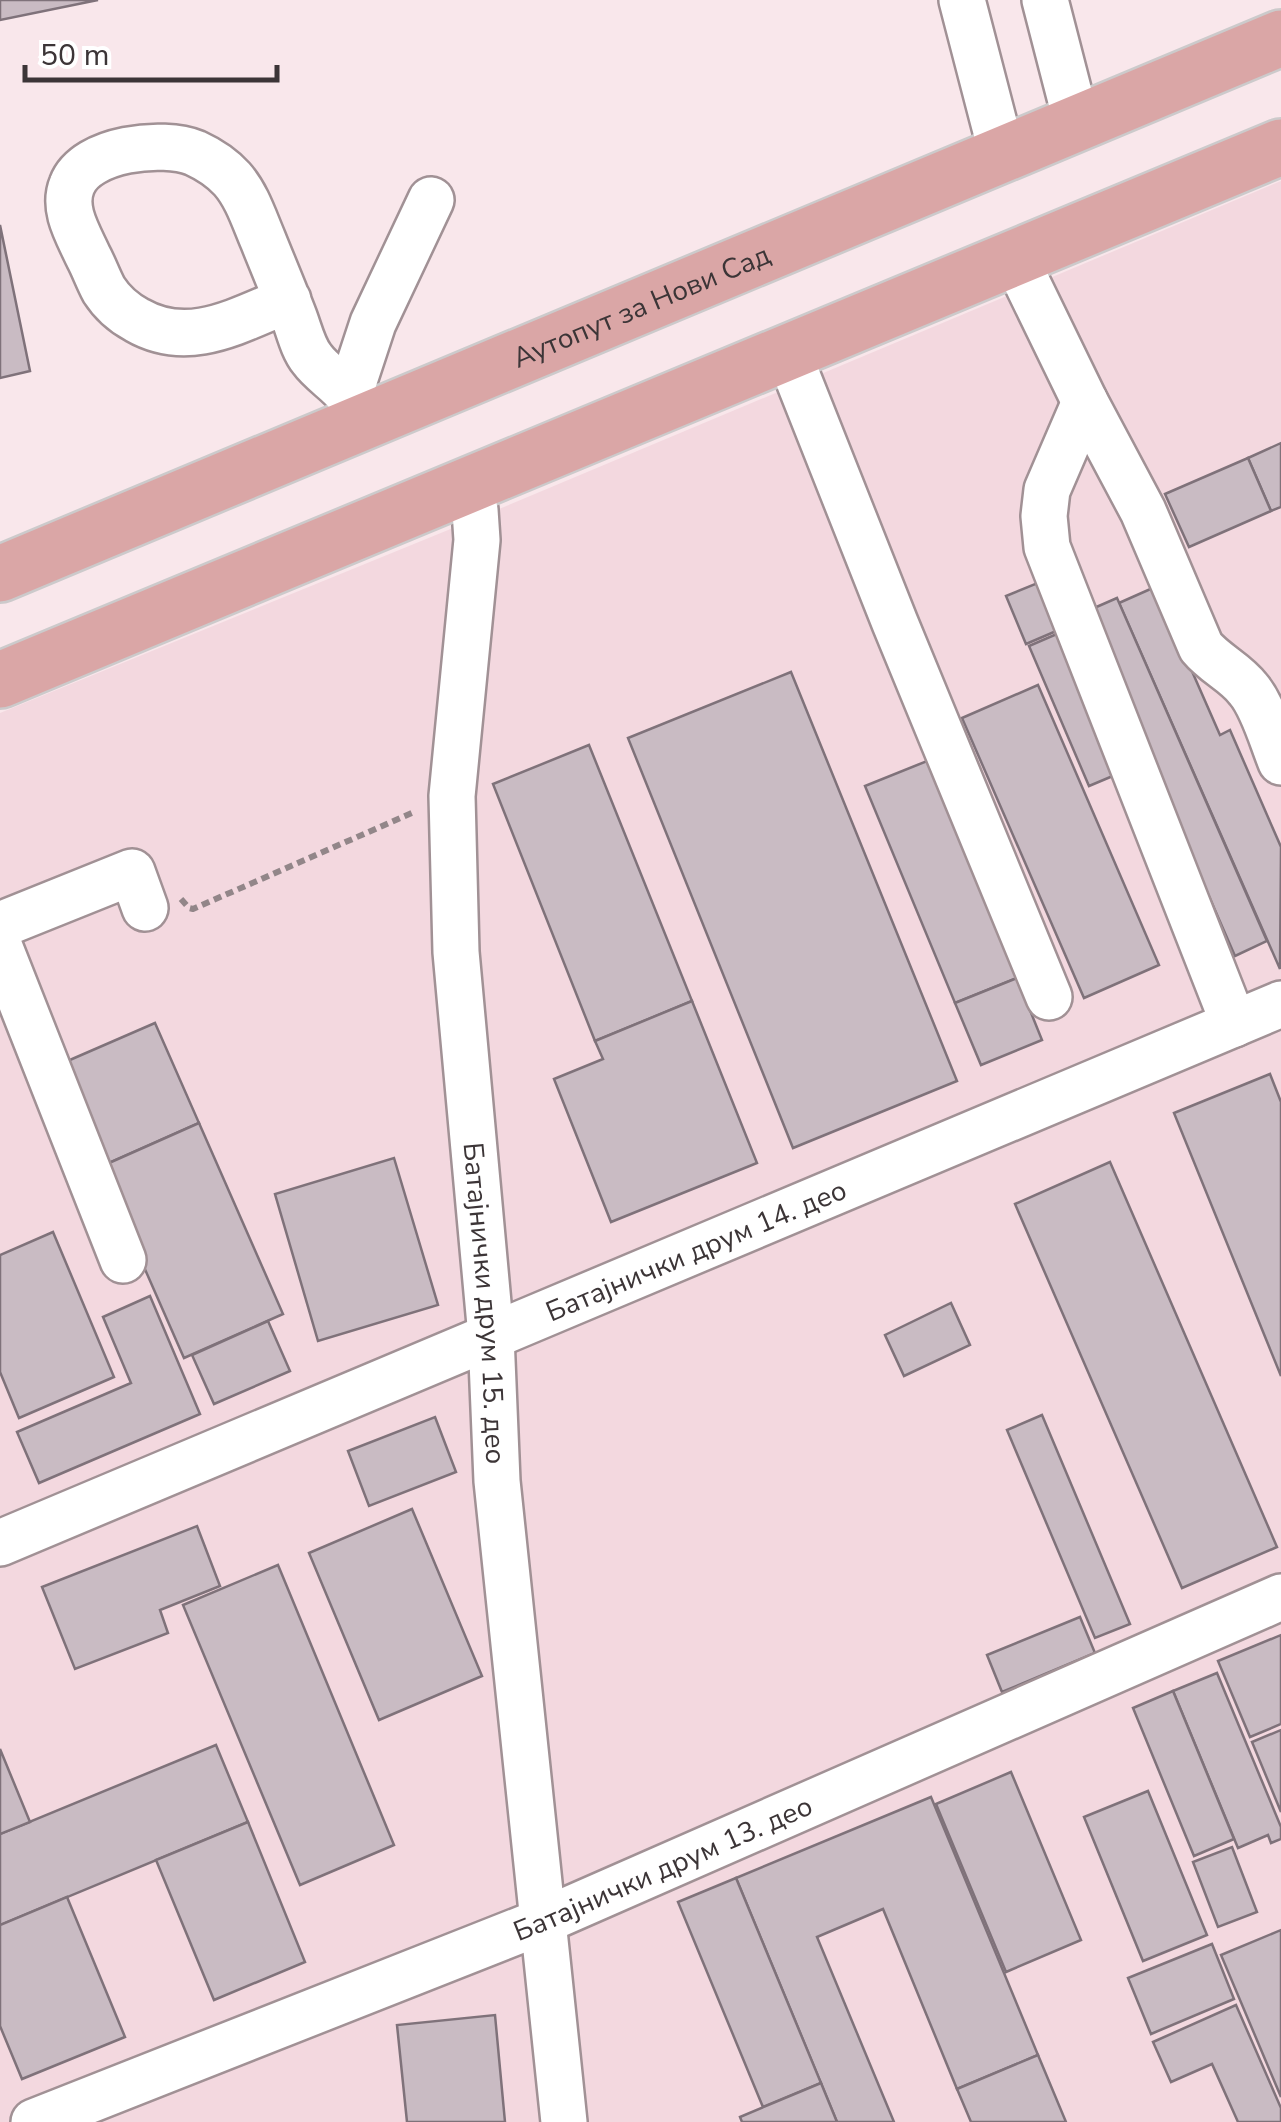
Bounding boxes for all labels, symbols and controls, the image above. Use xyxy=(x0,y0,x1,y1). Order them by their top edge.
scale bar xyxy=(25,20,278,82)
text: 50 m xyxy=(40,35,109,76)
street label: Аутопут за Нови Сад xyxy=(507,236,776,377)
street label: Батајнички друм 15. део xyxy=(453,1141,514,1465)
street label: Батајнички друм 14. део xyxy=(540,1171,852,1331)
street label: Батајнички друм 13. део xyxy=(508,1787,819,1951)

